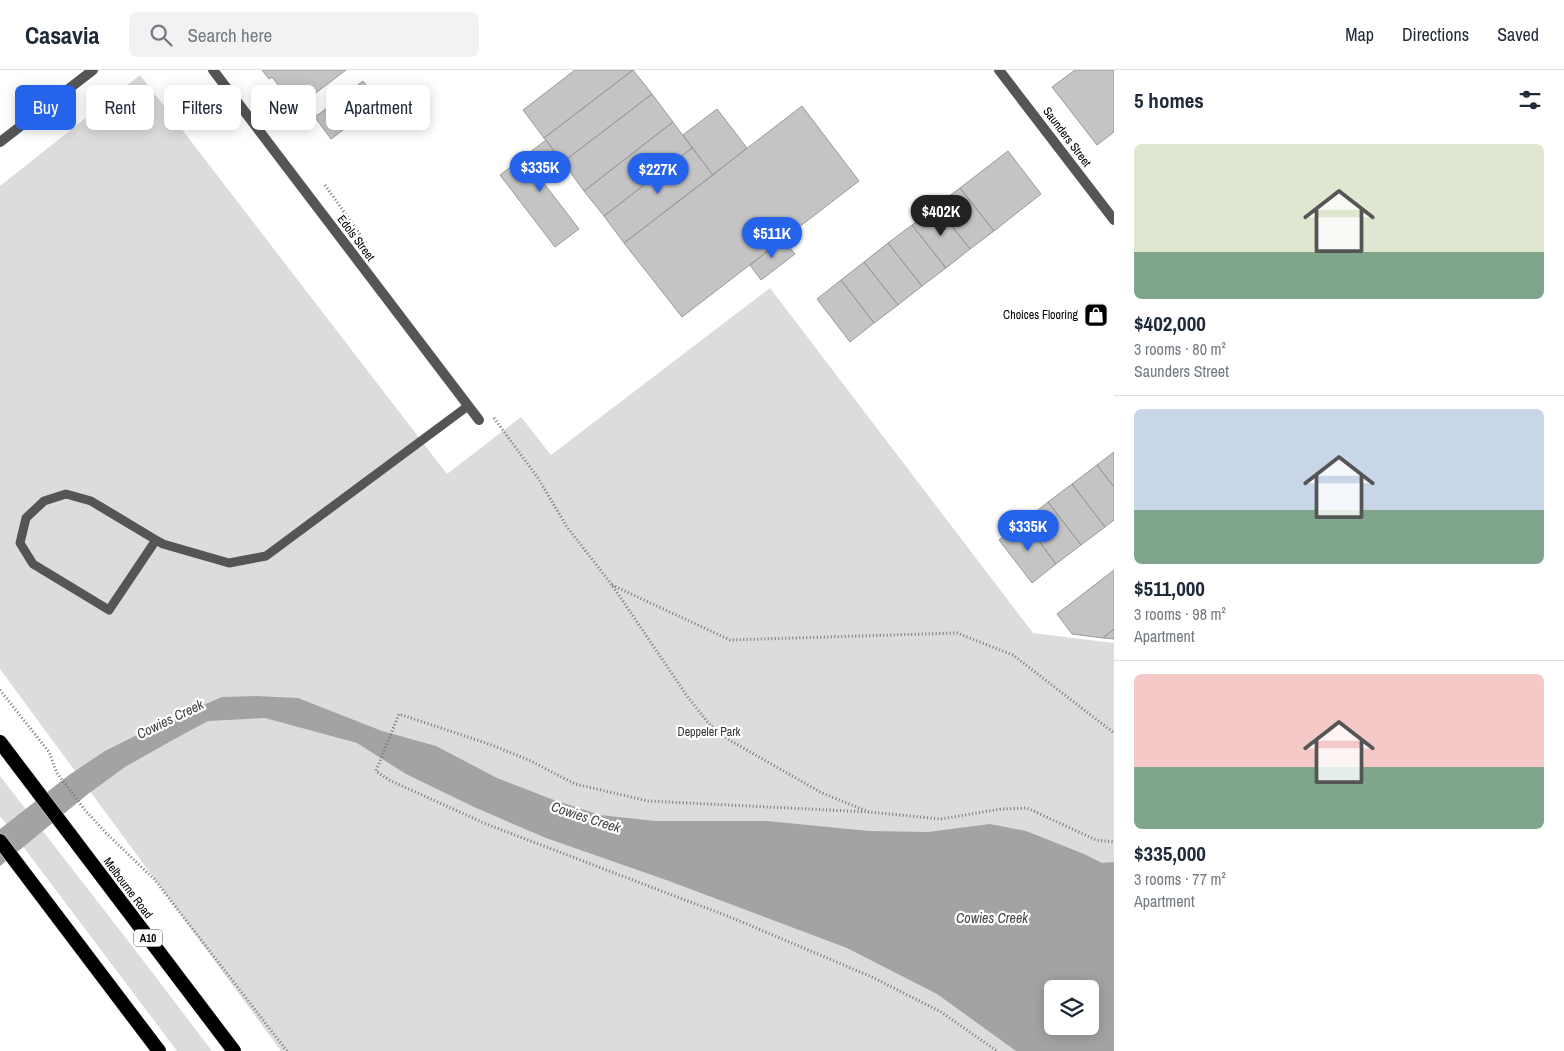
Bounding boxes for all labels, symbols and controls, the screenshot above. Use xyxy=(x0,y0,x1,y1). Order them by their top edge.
search box xyxy=(129,12,479,57)
text: Casavia xyxy=(25,19,99,51)
icon: search xyxy=(147,21,175,49)
text: Search here xyxy=(187,22,272,48)
text: Map xyxy=(1345,22,1374,47)
text: Directions xyxy=(1402,22,1469,47)
text: Saved xyxy=(1497,22,1539,47)
chip: Buy xyxy=(15,85,76,130)
chip: Rent xyxy=(86,85,154,130)
chip: Filters xyxy=(164,85,241,130)
chip: New xyxy=(251,85,316,130)
chip: Apartment xyxy=(326,85,430,130)
text: 5 homes xyxy=(1134,86,1204,115)
icon: filters xyxy=(1516,86,1544,114)
street label: Saunders Street xyxy=(1039,104,1095,170)
pin: $335K xyxy=(505,150,575,193)
pin: $227K xyxy=(623,152,693,195)
text: $335K xyxy=(521,156,559,178)
text: $227K xyxy=(639,158,677,180)
icon: home xyxy=(1294,176,1384,266)
pin: $402K xyxy=(906,194,976,237)
text: $402K xyxy=(922,200,960,222)
street label: Edols Street xyxy=(333,212,379,264)
pin: $511K xyxy=(737,216,807,259)
text: $511K xyxy=(753,222,791,244)
shop icon: Choices Flooring xyxy=(1083,302,1109,328)
place label: Choices Flooring xyxy=(1003,307,1079,323)
text: $402,000 xyxy=(1134,309,1206,338)
text: 3 rooms · 80 m² xyxy=(1134,338,1226,360)
text: Saunders Street xyxy=(1134,360,1229,382)
icon: home xyxy=(1294,442,1384,532)
pin: $335K xyxy=(993,510,1063,552)
text: $335K xyxy=(1009,515,1047,537)
text: $511,000 xyxy=(1134,574,1205,603)
text: 3 rooms · 98 m² xyxy=(1134,603,1226,625)
text: Apartment xyxy=(1134,625,1195,647)
water label: Cowies Creek xyxy=(134,695,207,743)
icon: home xyxy=(1294,707,1384,797)
park label: Deppeler Park xyxy=(678,724,741,740)
water label: Cowies Creek xyxy=(549,797,624,837)
text: $335,000 xyxy=(1134,839,1206,868)
street label: Melbourne Road xyxy=(100,854,156,922)
text: 3 rooms · 77 m² xyxy=(1134,868,1226,890)
text: Apartment xyxy=(1134,890,1195,912)
water label: Cowies Creek xyxy=(956,909,1029,927)
road number: A10 xyxy=(134,930,162,946)
map controls xyxy=(1044,980,1099,1035)
button: layers xyxy=(1044,980,1099,1035)

